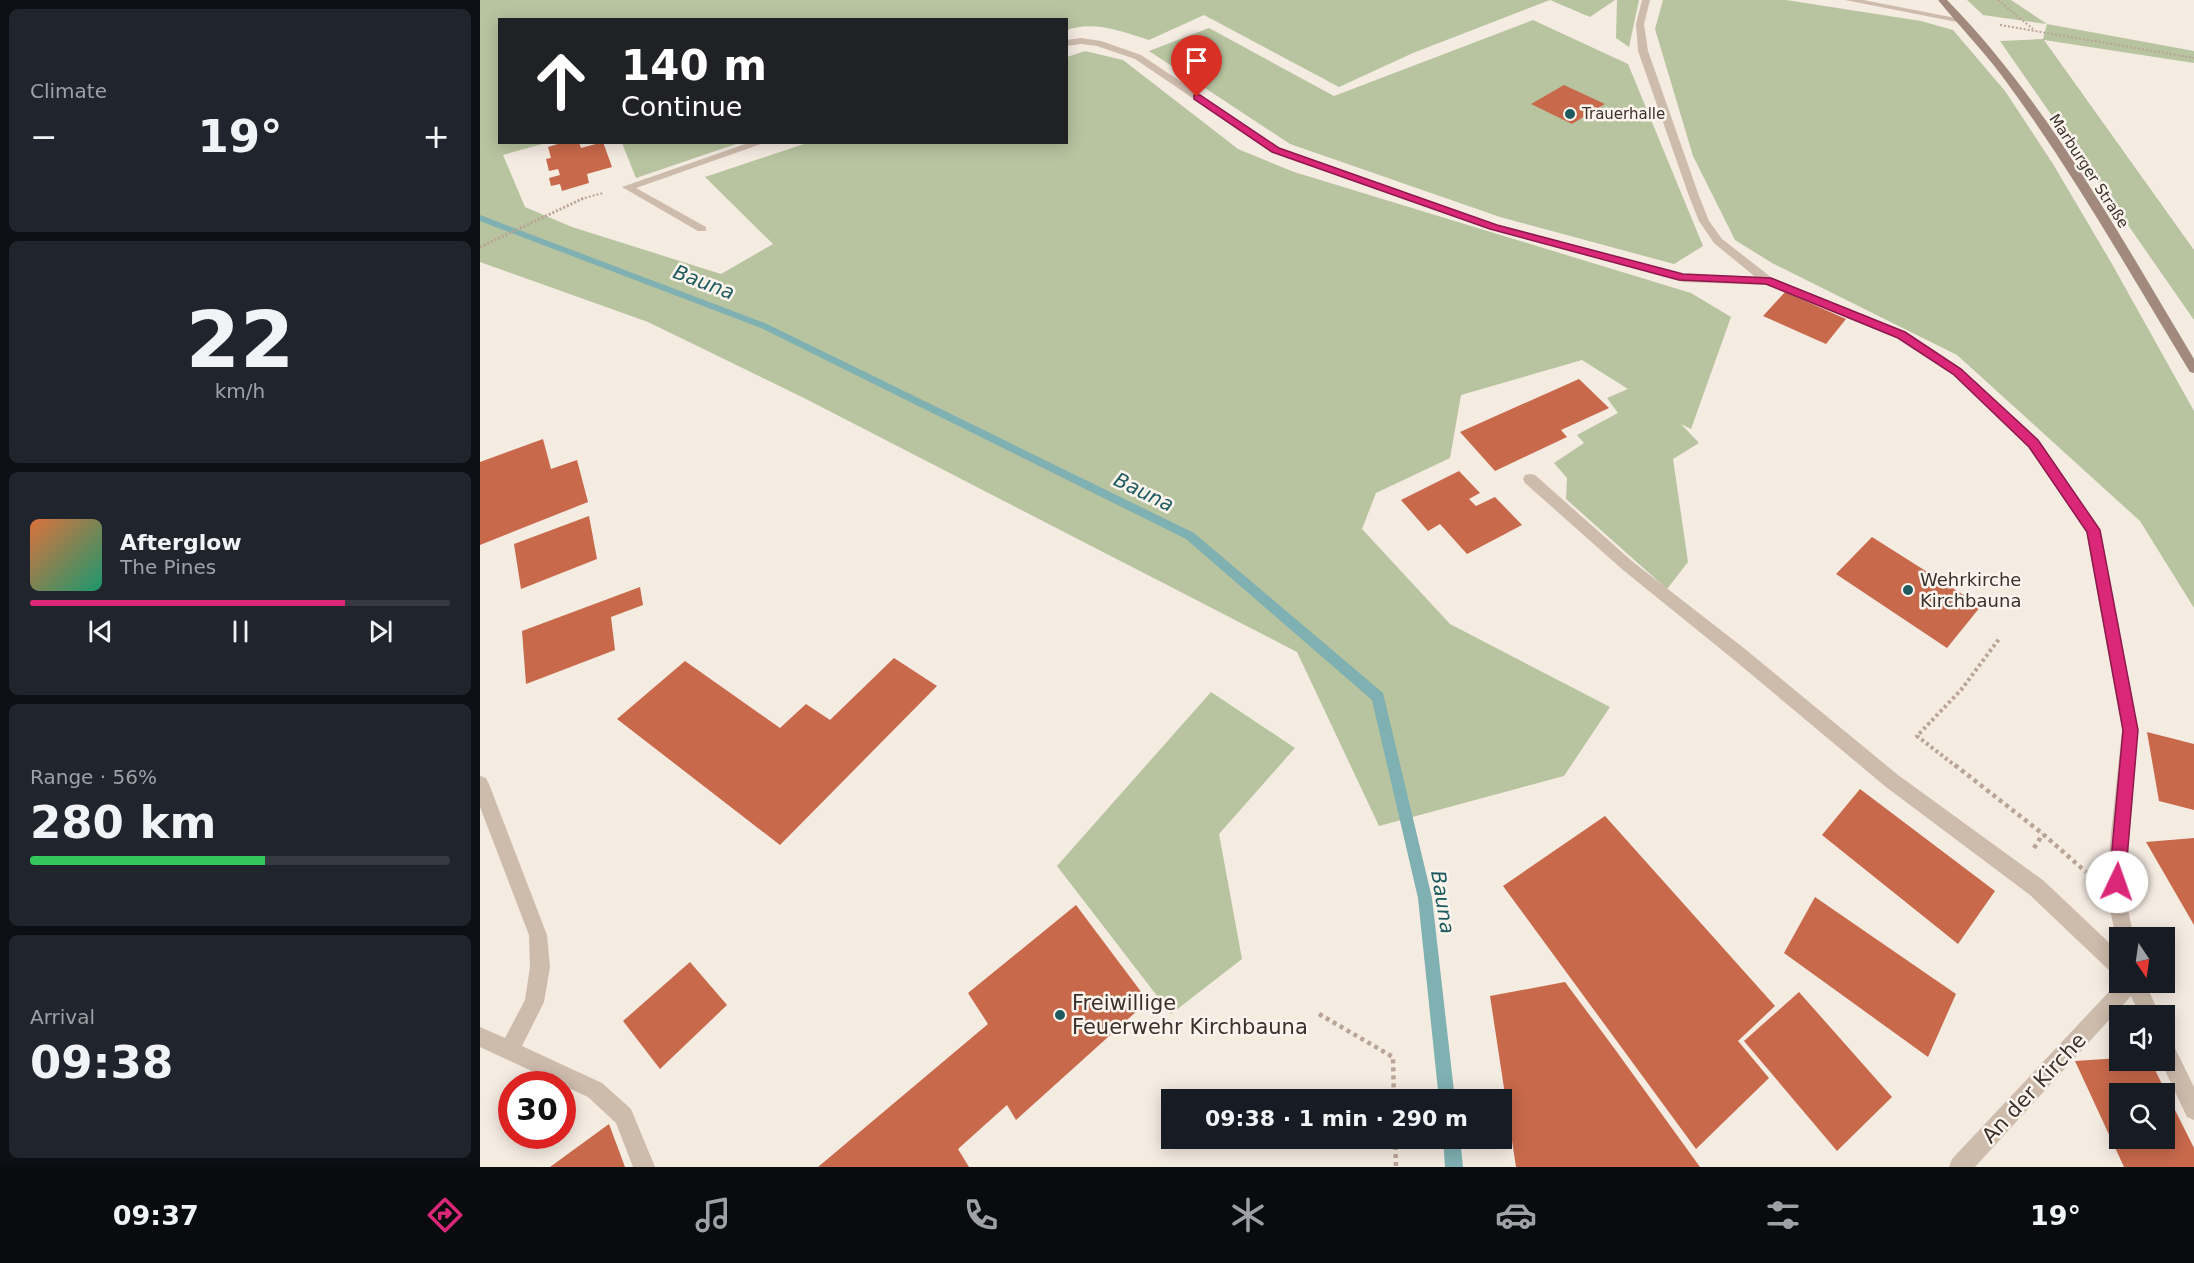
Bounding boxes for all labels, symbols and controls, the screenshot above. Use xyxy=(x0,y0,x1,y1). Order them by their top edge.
pin xyxy=(1171,35,1222,97)
text: 140 m xyxy=(621,41,767,90)
icon: ahead xyxy=(522,42,600,120)
icon: arrive xyxy=(1180,44,1213,77)
text: Climate xyxy=(30,79,107,103)
text: Continue xyxy=(621,91,742,122)
place label: Trauerhalle xyxy=(1581,105,1665,123)
marker: Trauerhalle xyxy=(1563,107,1577,121)
text: 19° xyxy=(197,110,283,163)
street label: Marburger Straße xyxy=(2045,111,2133,231)
text: − xyxy=(30,117,58,156)
text: + xyxy=(422,117,450,156)
water label: Bauna xyxy=(670,259,738,305)
text: 22 xyxy=(186,295,294,385)
text: km/h xyxy=(215,379,265,403)
water label: Bauna xyxy=(1110,467,1178,517)
text: Afterglow xyxy=(120,530,242,555)
text: The Pines xyxy=(120,555,216,579)
place label: Wehrkirche Kirchbauna xyxy=(1920,569,2021,611)
marker: Wehrkirche Kirchbauna xyxy=(1901,583,1915,597)
icon: previous xyxy=(84,615,117,648)
icon: pause xyxy=(224,615,257,648)
icon: next xyxy=(364,615,397,648)
text: Range · 56% xyxy=(30,765,157,789)
text: 280 km xyxy=(30,796,216,849)
position arrow xyxy=(2085,850,2149,914)
water label: Bauna xyxy=(1426,869,1460,935)
north arrow xyxy=(2109,927,2175,993)
map controls xyxy=(2109,927,2175,1149)
place label: Freiwillige Feuerwehr Kirchbauna xyxy=(1072,991,1308,1039)
text: Arrival xyxy=(30,1005,95,1029)
button: sound xyxy=(2109,1005,2175,1071)
marker: Freiwillige Feuerwehr Kirchbauna xyxy=(1053,1008,1067,1022)
street label: An der Kirche xyxy=(1977,1028,2091,1148)
text: 09:38 xyxy=(30,1036,173,1089)
speed limit sign: 30 xyxy=(498,1071,576,1149)
button: search xyxy=(2109,1083,2175,1149)
text: 09:38 · 1 min · 290 m xyxy=(1205,1106,1468,1131)
icon: directions xyxy=(424,1194,466,1236)
icon: music xyxy=(692,1194,734,1236)
icon: phone xyxy=(960,1194,1002,1236)
icon: climate xyxy=(1227,1194,1269,1236)
icon: car xyxy=(1495,1194,1537,1236)
icon: filters xyxy=(1762,1194,1804,1236)
text: 09:37 xyxy=(113,1200,199,1231)
text: 19° xyxy=(2030,1200,2081,1231)

